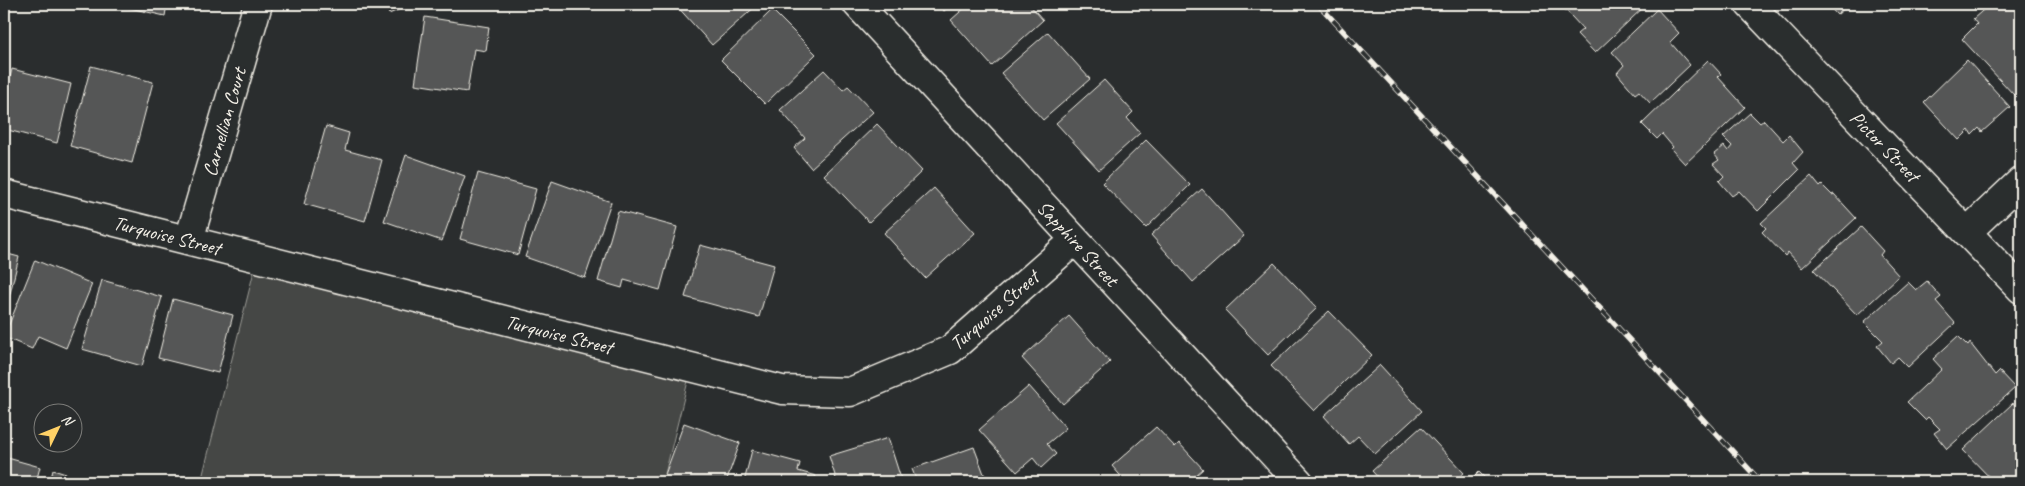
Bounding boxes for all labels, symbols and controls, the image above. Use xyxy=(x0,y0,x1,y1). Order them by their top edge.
street label: Carnellian Court xyxy=(197,63,253,179)
street label: Pictor Street xyxy=(1845,105,1927,190)
street label: Sapphire Street xyxy=(1032,195,1125,293)
street label: Turquoise Street xyxy=(111,210,226,262)
street label: Turquoise Street xyxy=(945,263,1046,356)
street label: Turquoise Street xyxy=(503,309,618,361)
north arrow xyxy=(32,404,82,454)
text: N xyxy=(58,411,78,430)

